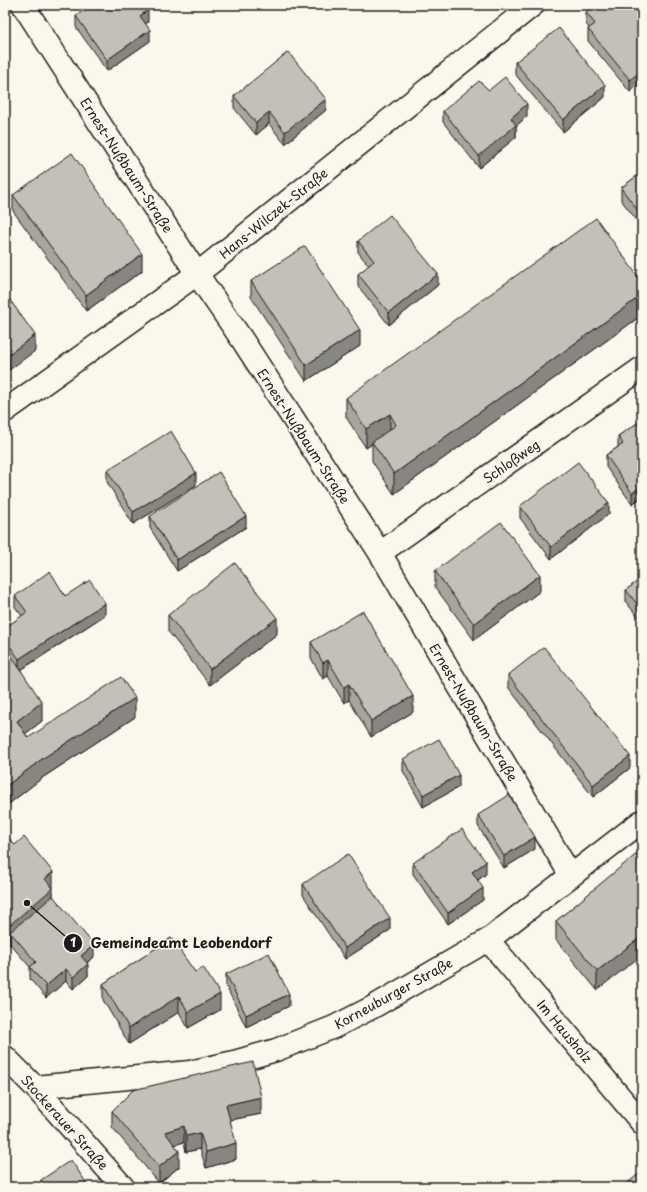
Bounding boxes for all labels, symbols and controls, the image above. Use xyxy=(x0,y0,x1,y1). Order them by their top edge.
street label: Ernest-Nußbaum-Straße xyxy=(76,94,178,236)
street label: Hans-Wilczek-Straße xyxy=(215,163,331,263)
street label: Ernest-Nußbaum-Straße xyxy=(253,365,355,507)
street label: Schloßweg xyxy=(479,434,543,488)
street label: Ernest-Nußbaum-Straße xyxy=(425,640,523,785)
callout: Gemeindeamt Leobendorf xyxy=(63,930,279,956)
text: Gemeindeamt Leobendorf xyxy=(91,932,273,953)
text: 1 xyxy=(70,933,76,951)
street label: Korneuburger Straße xyxy=(331,953,455,1033)
street label: Im Hausholz xyxy=(533,995,597,1067)
street label: Stockerauer Straße xyxy=(17,1070,113,1174)

